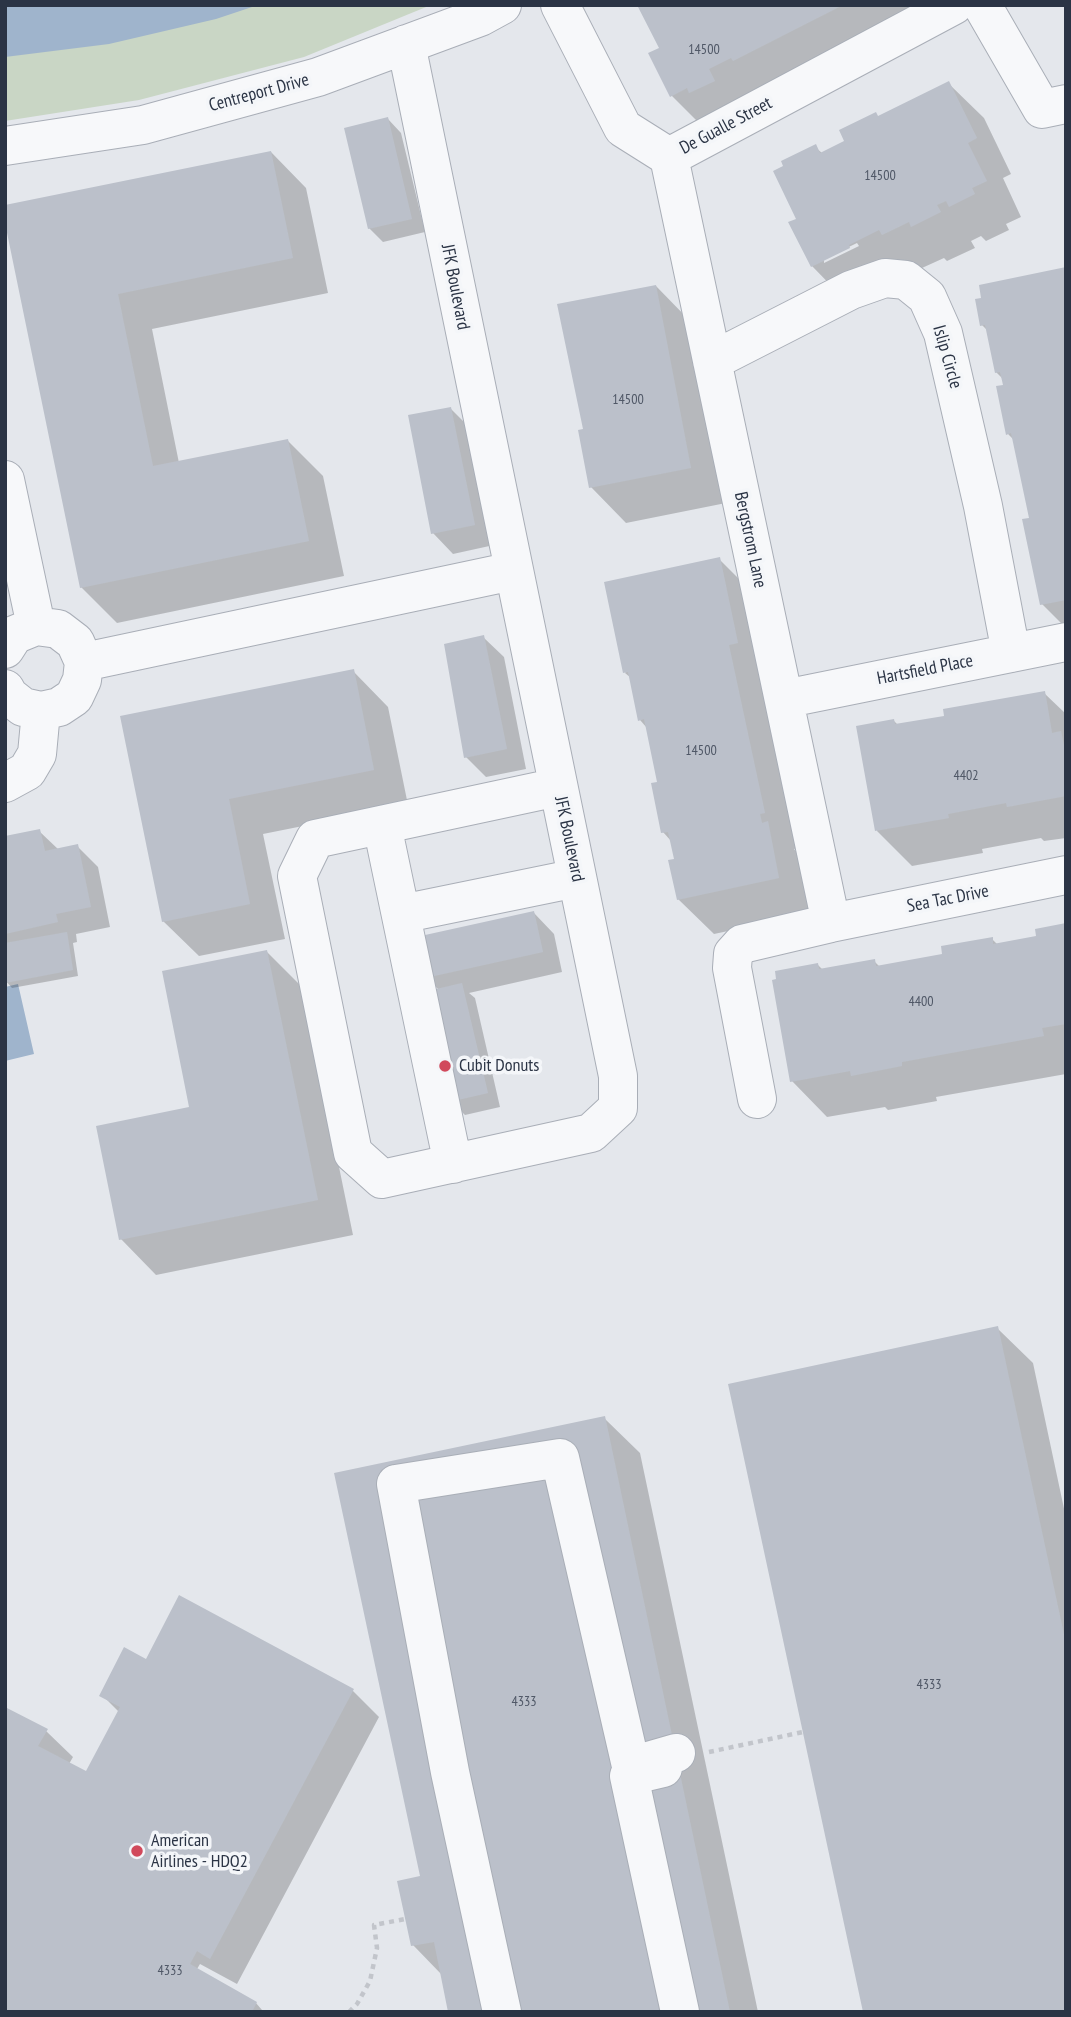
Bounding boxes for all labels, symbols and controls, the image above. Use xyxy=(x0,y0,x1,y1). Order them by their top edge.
house number: 14500 xyxy=(688,42,720,58)
street label: Centreport Drive xyxy=(207,69,311,117)
street label: De Gualle Street xyxy=(676,93,776,159)
house number: 14500 xyxy=(864,168,896,184)
street label: JFK Boulevard xyxy=(436,242,474,332)
street label: Islip Circle xyxy=(928,323,966,391)
house number: 14500 xyxy=(612,392,644,408)
street label: Bergstrom Lane xyxy=(729,490,771,590)
street label: Hartsfield Place xyxy=(875,650,975,690)
house number: 14500 xyxy=(685,743,717,759)
house number: 4402 xyxy=(953,768,979,784)
street label: JFK Boulevard xyxy=(549,794,589,884)
street label: Sea Tac Drive xyxy=(905,880,991,918)
house number: 4400 xyxy=(908,994,934,1010)
place label: Cubit Donuts xyxy=(459,1055,539,1077)
marker: Cubit Donuts xyxy=(437,1058,453,1074)
house number: 4333 xyxy=(916,1677,942,1693)
house number: 4333 xyxy=(511,1694,537,1710)
place label: American Airlines - HDQ2 xyxy=(151,1830,248,1872)
marker: American Airlines - HDQ2 xyxy=(129,1843,145,1859)
house number: 4333 xyxy=(157,1963,183,1979)

